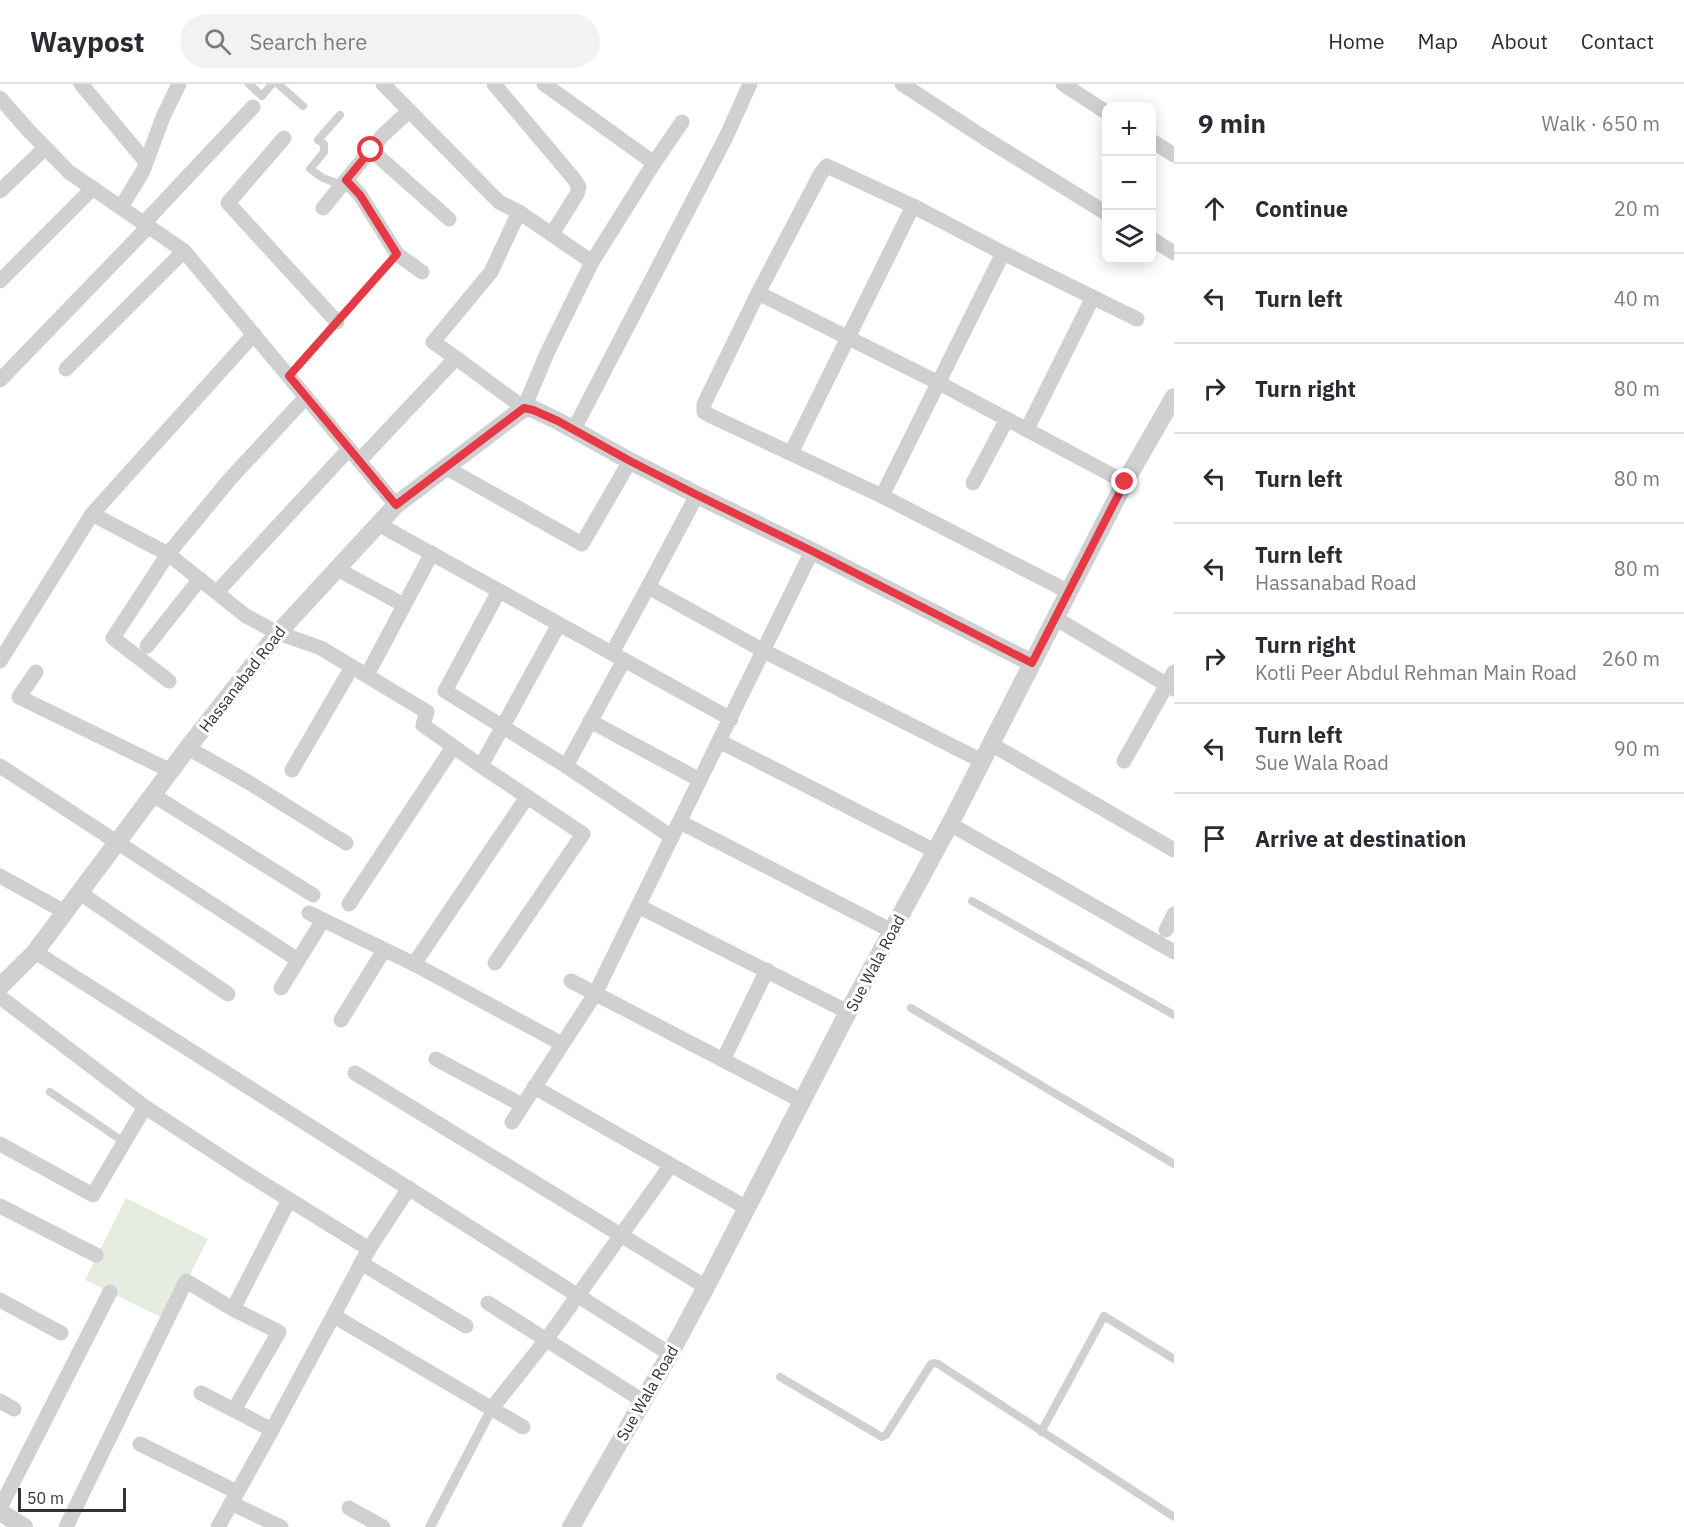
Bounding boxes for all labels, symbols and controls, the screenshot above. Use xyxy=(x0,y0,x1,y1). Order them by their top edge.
search box xyxy=(180,14,600,68)
text: Waypost xyxy=(30,23,144,60)
icon: search xyxy=(201,25,234,58)
text: Search here xyxy=(249,27,367,56)
text: Home xyxy=(1328,27,1385,55)
text: Map xyxy=(1418,27,1458,55)
text: About xyxy=(1491,27,1548,55)
text: Contact xyxy=(1581,27,1654,55)
map controls xyxy=(1102,102,1156,264)
button: + xyxy=(1102,102,1156,156)
text: 9 min xyxy=(1198,106,1266,140)
text: Walk · 650 m xyxy=(1542,110,1660,137)
route start xyxy=(357,136,383,162)
button: − xyxy=(1102,156,1156,210)
icon: ahead xyxy=(1198,192,1231,225)
text: Continue xyxy=(1255,194,1348,223)
text: 20 m xyxy=(1614,195,1660,222)
button: layers xyxy=(1102,210,1156,264)
icon: left xyxy=(1198,282,1231,315)
text: Turn left xyxy=(1255,284,1343,313)
text: 40 m xyxy=(1614,285,1660,312)
icon: right xyxy=(1198,372,1231,405)
text: Turn right xyxy=(1255,374,1356,403)
text: 80 m xyxy=(1614,375,1660,402)
icon: left xyxy=(1198,462,1231,495)
text: Turn left xyxy=(1255,464,1343,493)
text: 80 m xyxy=(1614,465,1660,492)
route end xyxy=(1111,468,1137,494)
text: Turn left xyxy=(1255,540,1343,569)
icon: left xyxy=(1198,552,1231,585)
text: 80 m xyxy=(1614,555,1660,582)
text: Hassanabad Road xyxy=(1255,569,1416,596)
street label: Hassanabad Road xyxy=(194,622,290,736)
text: Turn right xyxy=(1255,630,1356,659)
icon: right xyxy=(1198,642,1231,675)
text: 260 m xyxy=(1602,645,1660,672)
text: Kotli Peer Abdul Rehman Main Road xyxy=(1255,659,1577,686)
text: Turn left xyxy=(1255,720,1343,749)
icon: left xyxy=(1198,732,1231,765)
text: 90 m xyxy=(1614,735,1660,762)
text: Sue Wala Road xyxy=(1255,749,1389,776)
icon: arrive xyxy=(1198,822,1231,855)
text: Arrive at destination xyxy=(1255,824,1466,853)
street label: Sue Wala Road xyxy=(841,911,909,1015)
street label: Sue Wala Road xyxy=(612,1342,682,1444)
scale bar xyxy=(18,1485,126,1512)
text: 50 m xyxy=(27,1488,64,1508)

